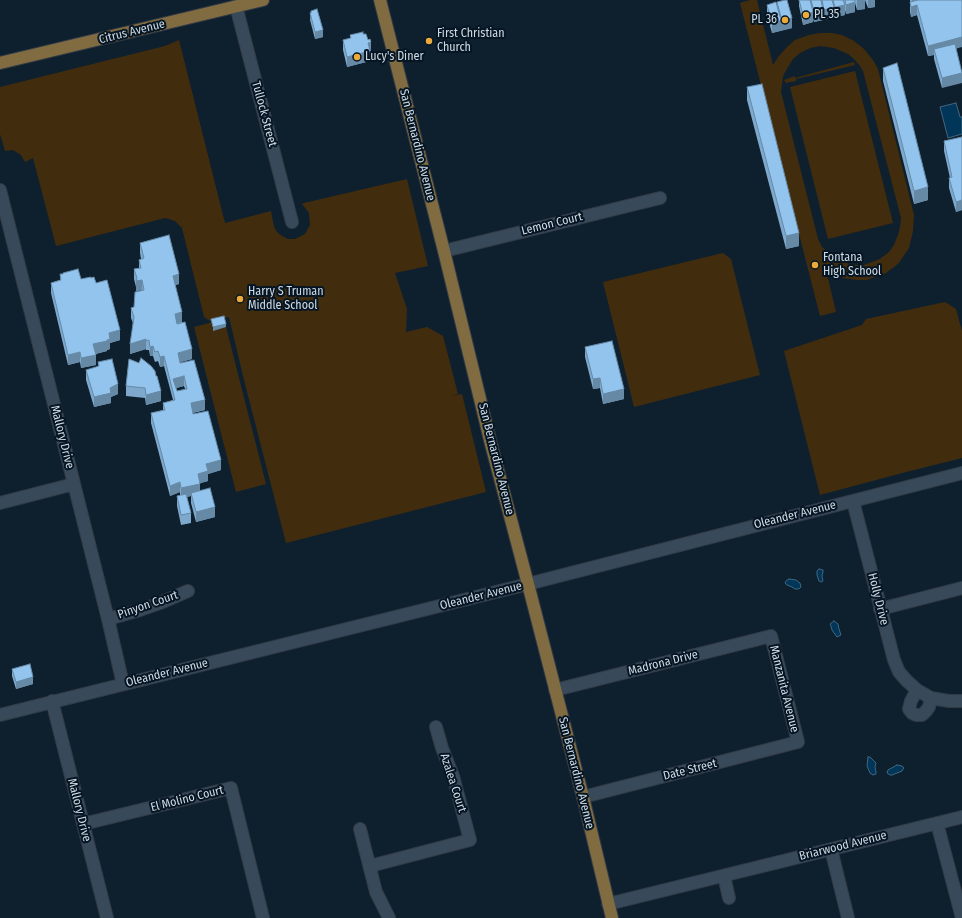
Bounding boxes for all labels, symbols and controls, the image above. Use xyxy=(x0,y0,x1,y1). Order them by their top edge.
place label: PL 35 xyxy=(814,8,839,22)
marker: PL 35 xyxy=(801,10,811,20)
place label: PL 36 xyxy=(751,13,777,27)
marker: PL 36 xyxy=(780,15,790,25)
street label: Citrus Avenue xyxy=(98,17,166,47)
place label: First Christian Church xyxy=(437,27,505,55)
marker: First Christian Church xyxy=(424,36,434,46)
place label: Lucy's Diner xyxy=(365,50,424,64)
marker: Lucy's Diner xyxy=(352,52,362,62)
street label: Tullock Street xyxy=(248,80,280,148)
street label: San Bernardino Avenue xyxy=(396,88,438,202)
street label: Lemon Court xyxy=(520,209,584,239)
place label: Fontana High School xyxy=(823,251,881,279)
marker: Fontana High School xyxy=(810,260,820,270)
place label: Harry S Truman Middle School xyxy=(248,285,324,313)
marker: Harry S Truman Middle School xyxy=(235,294,245,304)
street label: San Bernardino Avenue xyxy=(475,402,517,516)
street label: Mallory Drive xyxy=(47,404,77,470)
street label: Oleander Avenue xyxy=(752,498,838,532)
street label: Holly Drive xyxy=(865,571,891,627)
street label: Oleander Avenue xyxy=(438,579,524,613)
street label: Pinyon Court xyxy=(116,588,180,622)
street label: Manzanita Avenue xyxy=(766,644,802,734)
street label: Madrona Drive xyxy=(627,647,699,679)
street label: Oleander Avenue xyxy=(124,656,210,690)
street label: San Bernardino Avenue xyxy=(555,716,597,830)
street label: Azalea Court xyxy=(437,752,469,814)
street label: Date Street xyxy=(662,756,718,784)
street label: Mallory Drive xyxy=(64,777,94,843)
street label: El Molino Court xyxy=(149,783,225,815)
street label: Briarwood Avenue xyxy=(798,828,888,864)

